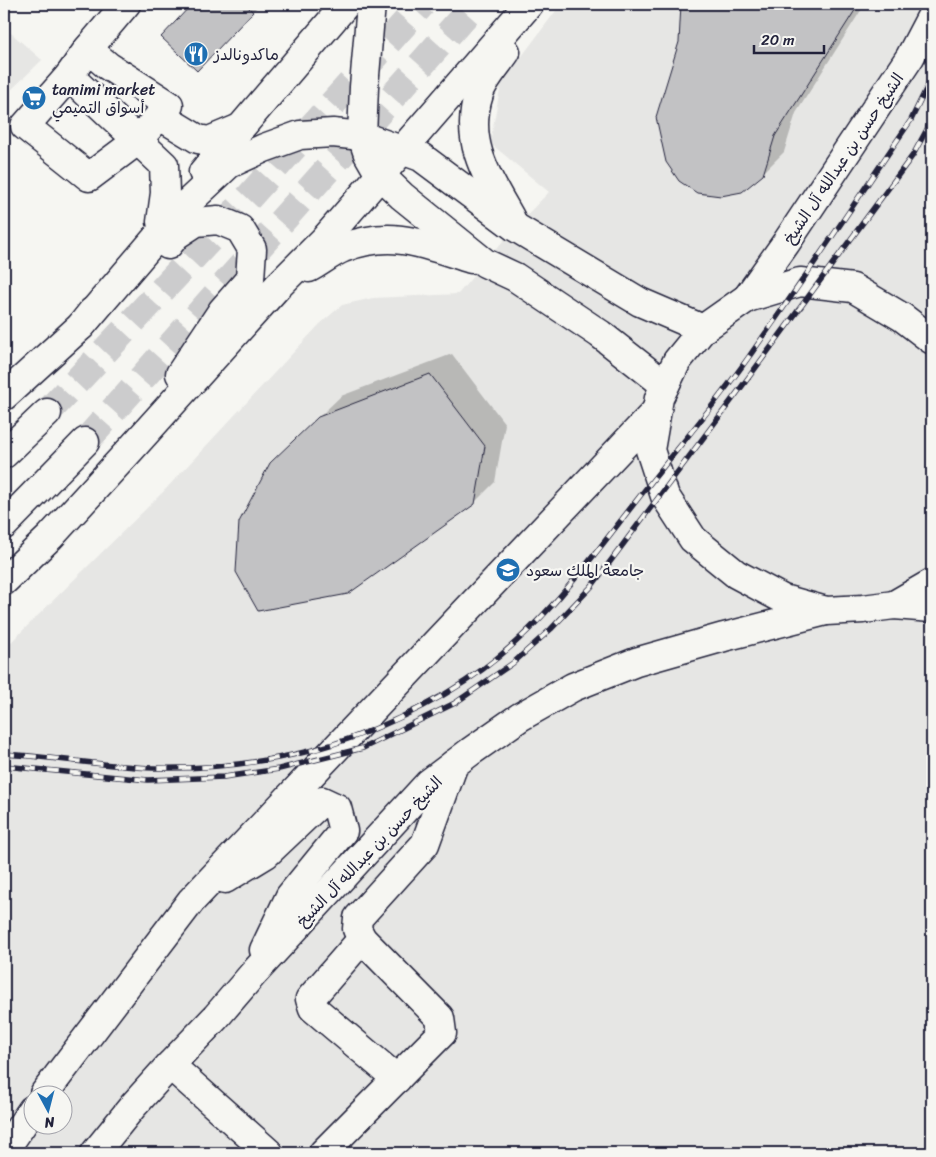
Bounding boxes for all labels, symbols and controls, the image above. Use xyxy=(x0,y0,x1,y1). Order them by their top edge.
scale bar xyxy=(754,22,824,54)
text: 20 m xyxy=(761,27,795,53)
place label: ماكدونالدز xyxy=(212,40,279,69)
restaurant icon: ماكدونالدز xyxy=(183,41,209,67)
street label: الشيخ حسن بن عبدالله آل الشيخ xyxy=(775,67,912,250)
place label: tamimi market أسواق التميمي xyxy=(52,75,155,122)
supermarket icon: tamimi market أسواق التميمي xyxy=(21,85,47,111)
place label: جامعة الملك سعود xyxy=(526,556,644,585)
school or university icon: جامعة الملك سعود xyxy=(495,557,521,583)
street label: الشيخ حسن بن عبدالله آل الشيخ xyxy=(289,769,450,934)
north arrow xyxy=(22,1084,72,1134)
text: N xyxy=(43,1109,57,1135)

